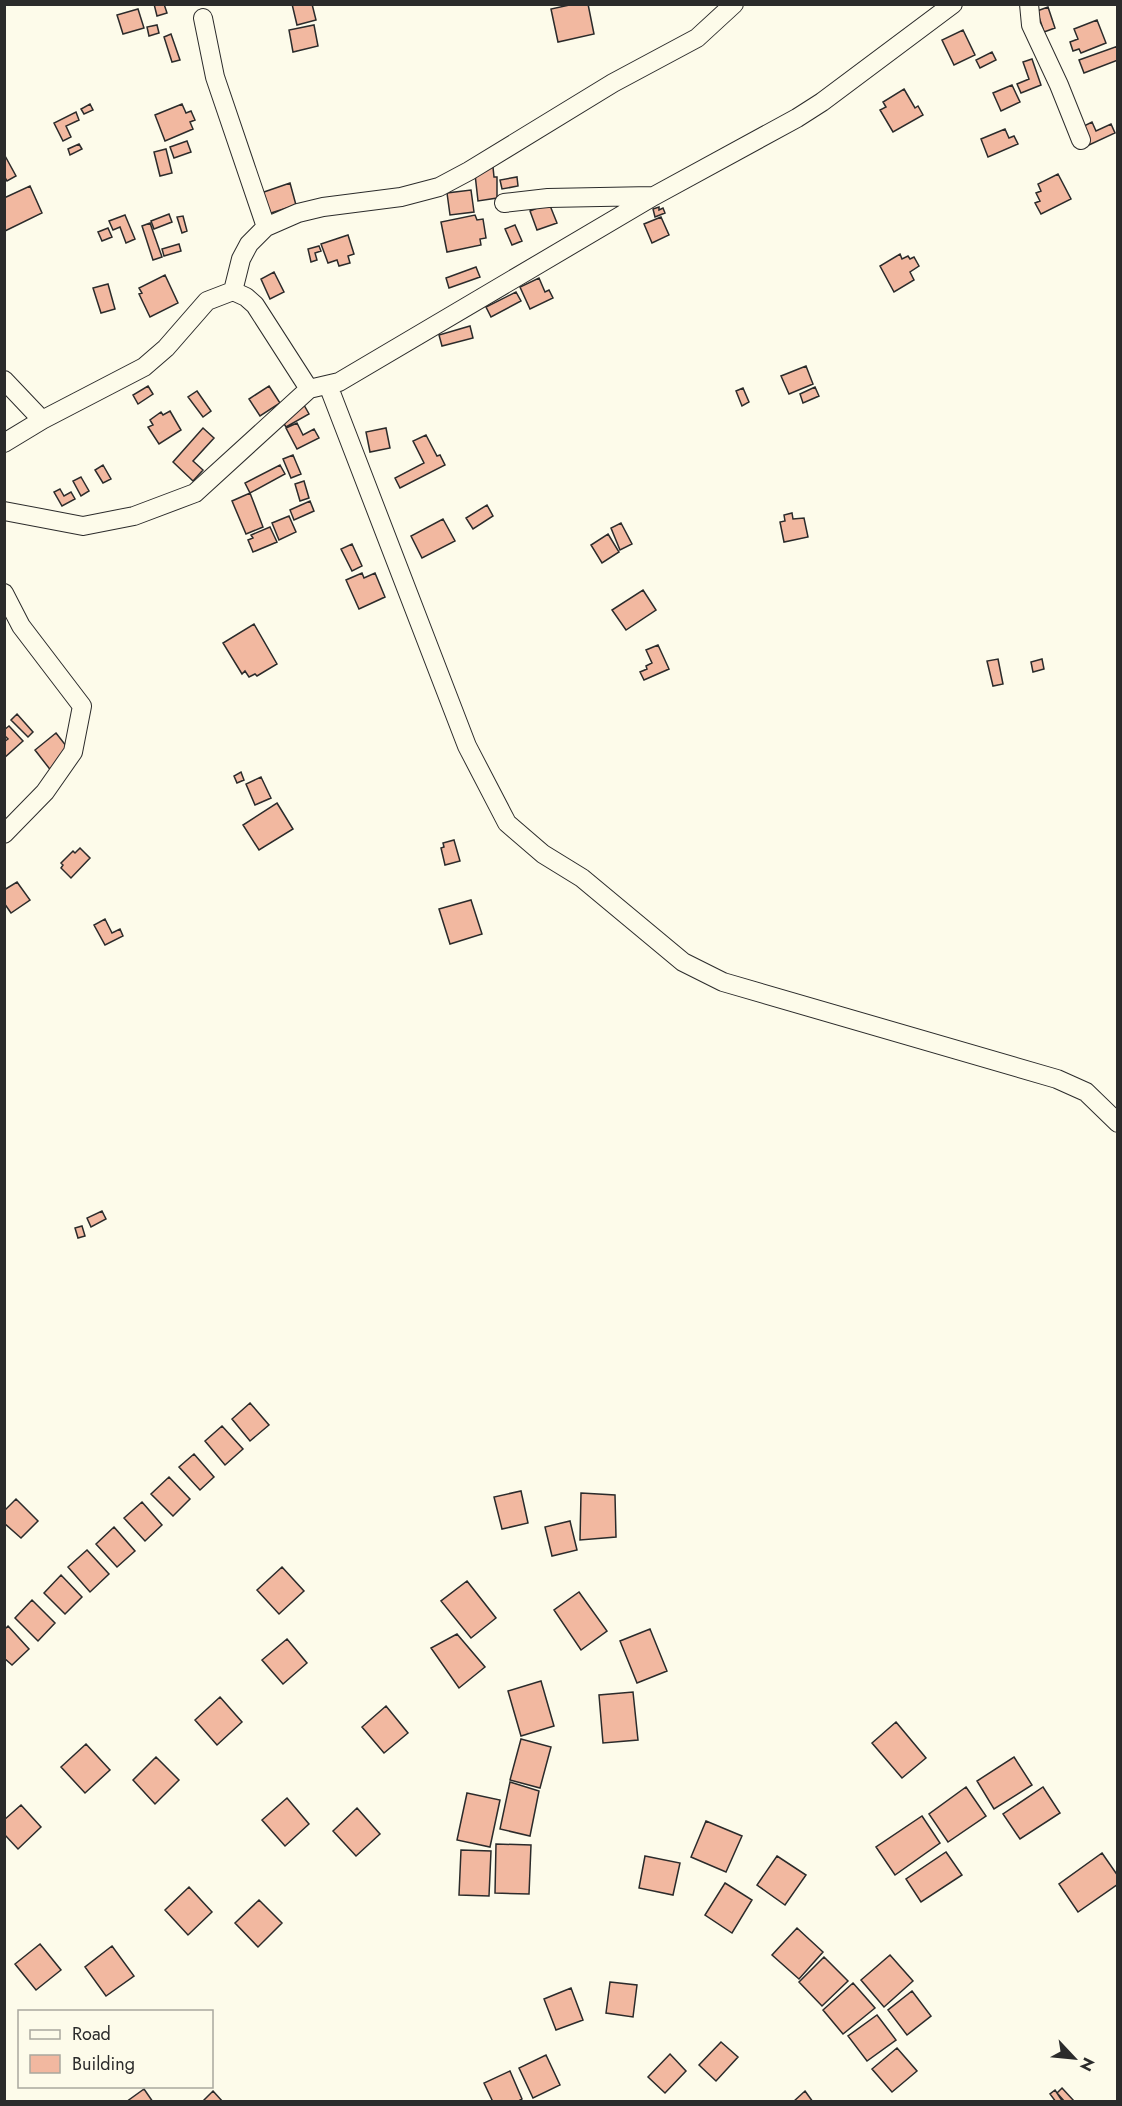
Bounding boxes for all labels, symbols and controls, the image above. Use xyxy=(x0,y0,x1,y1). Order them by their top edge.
legend xyxy=(18,2010,213,2088)
text: Road xyxy=(72,2021,111,2047)
north arrow xyxy=(1044,2028,1104,2088)
text: Building xyxy=(72,2051,135,2077)
text: N xyxy=(1074,2054,1100,2075)

